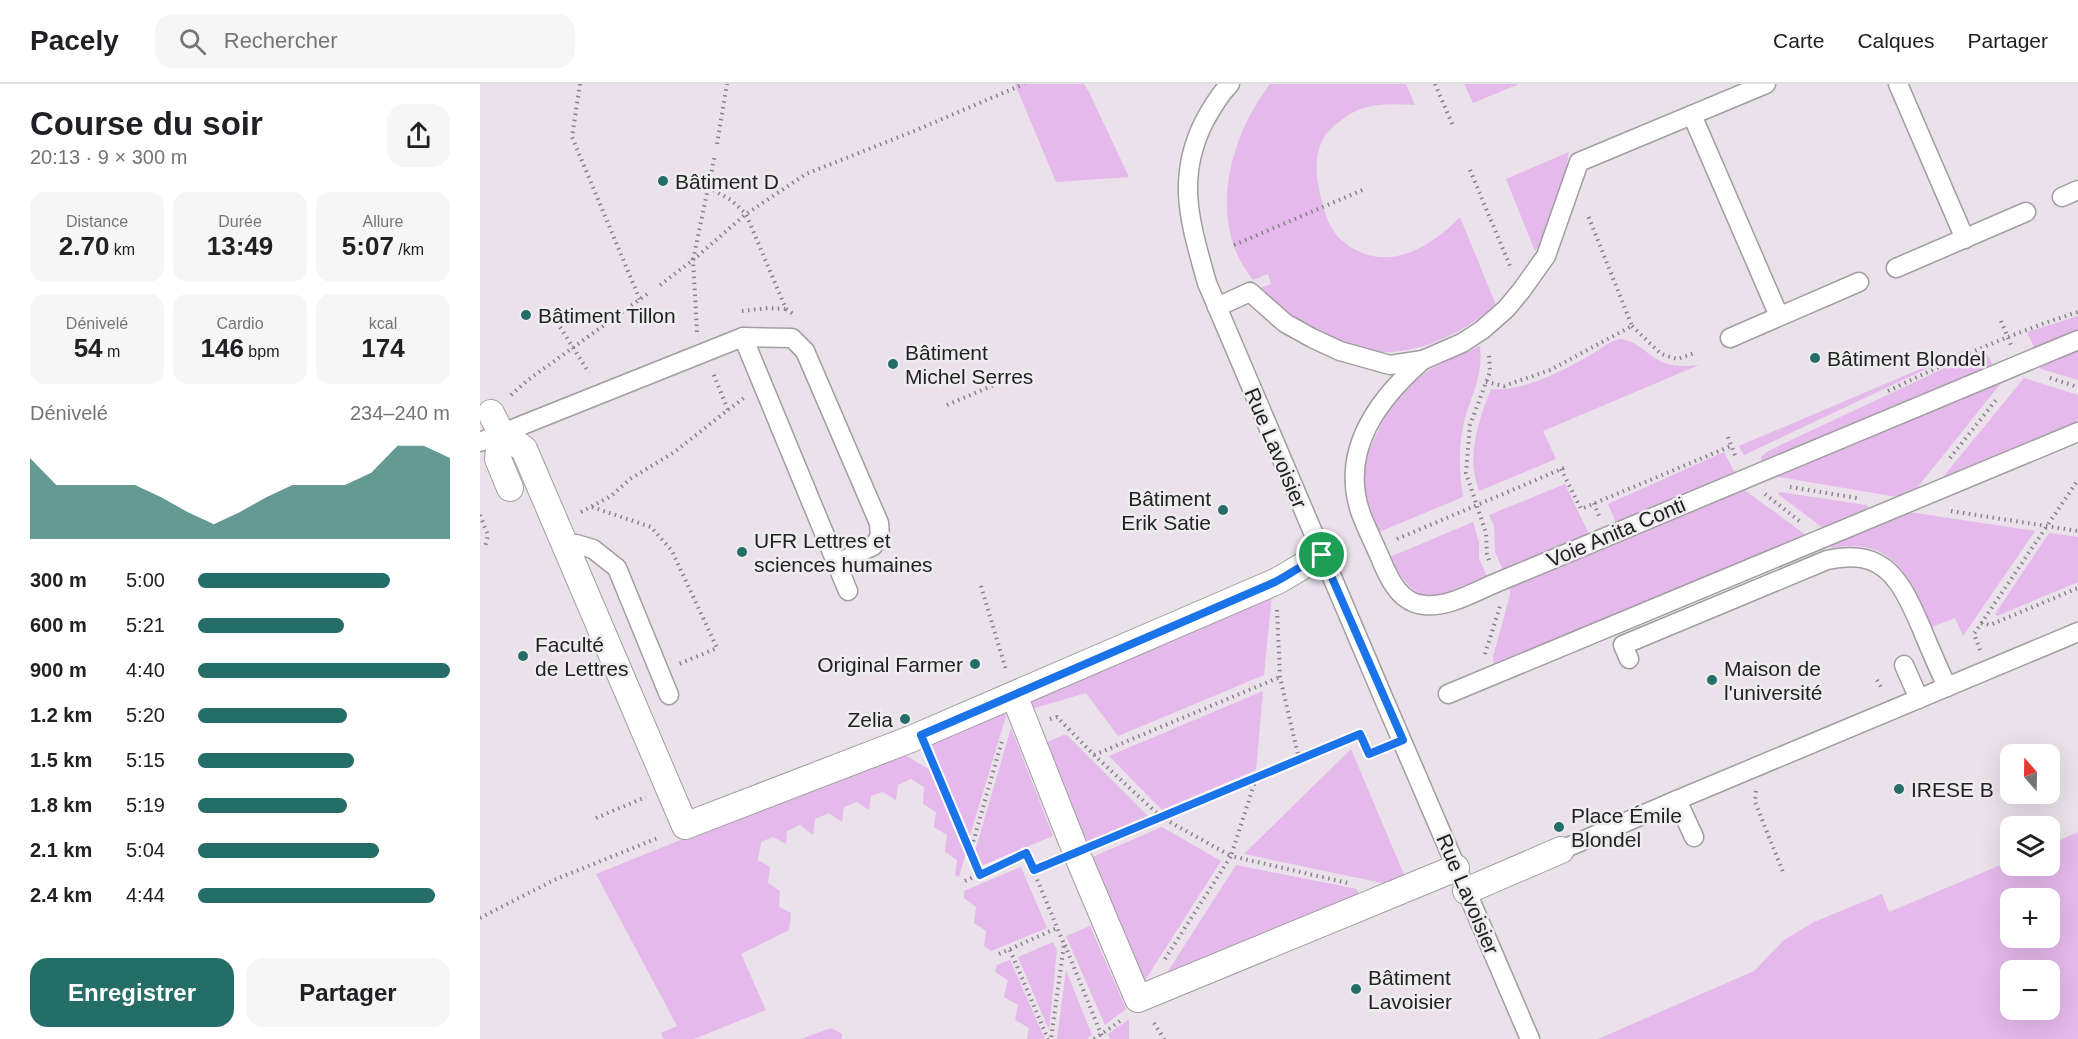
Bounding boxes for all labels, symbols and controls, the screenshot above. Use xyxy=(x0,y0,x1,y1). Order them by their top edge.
search box xyxy=(155,14,575,68)
text: Pacely xyxy=(30,25,119,56)
icon: search xyxy=(176,25,209,58)
text: Rechercher xyxy=(224,28,337,53)
text: Carte xyxy=(1773,29,1824,52)
text: Calques xyxy=(1857,29,1934,52)
text: Partager xyxy=(1967,29,2048,52)
button: share xyxy=(387,104,450,167)
text: Course du soir xyxy=(30,105,263,142)
text: 20:13 · 9 × 300 m xyxy=(30,146,187,168)
place label: Bâtiment D xyxy=(675,170,779,193)
marker: Bâtiment D xyxy=(656,174,670,188)
text: Distance xyxy=(66,213,128,230)
text: Durée xyxy=(218,213,262,230)
text: Allure xyxy=(363,213,403,230)
text: 2.70 xyxy=(59,231,109,261)
text: 13:49 xyxy=(207,231,273,261)
text: 5:07 xyxy=(342,231,394,261)
text: km xyxy=(109,241,135,258)
text: /km xyxy=(394,241,424,258)
place label: Bâtiment Tillon xyxy=(538,304,676,327)
marker: Bâtiment Tillon xyxy=(519,308,533,322)
text: Dénivelé xyxy=(66,315,128,332)
text: Cardio xyxy=(216,315,264,332)
text: kcal xyxy=(369,315,397,332)
text: 54 xyxy=(74,333,103,363)
text: 146 xyxy=(201,333,244,363)
text: 174 xyxy=(361,333,405,363)
place label: Bâtiment Michel Serres xyxy=(905,341,1033,388)
text: m xyxy=(103,343,120,360)
text: bpm xyxy=(244,343,279,360)
place label: Bâtiment Blondel xyxy=(1827,347,1986,370)
marker: Bâtiment Blondel xyxy=(1808,351,1822,365)
marker: Bâtiment Michel Serres xyxy=(886,357,900,371)
street label: Rue Lavoisier xyxy=(1240,384,1312,512)
text: Dénivelé xyxy=(30,402,108,424)
text: 234–240 m xyxy=(350,402,450,424)
place label: Bâtiment Erik Satie xyxy=(1121,487,1211,534)
street label: Voie Anita Conti xyxy=(1543,492,1689,572)
marker: Bâtiment Erik Satie xyxy=(1216,503,1230,517)
place label: UFR Lettres et sciences humaines xyxy=(754,529,933,576)
pin xyxy=(1296,529,1347,580)
icon: arrive xyxy=(1305,538,1338,571)
marker: UFR Lettres et sciences humaines xyxy=(735,545,749,559)
text: 300 m xyxy=(30,569,87,591)
text: 5:00 xyxy=(126,569,165,591)
text: 600 m xyxy=(30,614,87,636)
text: 5:21 xyxy=(126,614,165,636)
place label: Faculté de Lettres xyxy=(535,633,628,680)
marker: Faculté de Lettres xyxy=(516,649,530,663)
place label: Original Farmer xyxy=(817,653,963,676)
marker: Original Farmer xyxy=(968,657,982,671)
place label: Maison de l'université xyxy=(1724,657,1823,704)
text: 900 m xyxy=(30,659,87,681)
text: 4:40 xyxy=(126,659,165,681)
marker: Maison de l'université xyxy=(1705,673,1719,687)
text: 1.2 km xyxy=(30,704,92,726)
text: 5:20 xyxy=(126,704,165,726)
place label: Zelia xyxy=(847,708,893,731)
marker: Zelia xyxy=(898,712,912,726)
north arrow xyxy=(2000,744,2060,804)
map controls xyxy=(2000,744,2060,1020)
text: 1.5 km xyxy=(30,749,92,771)
text: 5:15 xyxy=(126,749,165,771)
place label: IRESE B xyxy=(1911,778,1994,801)
marker: IRESE B xyxy=(1892,782,1906,796)
text: 1.8 km xyxy=(30,794,92,816)
text: 5:19 xyxy=(126,794,165,816)
place label: Place Émile Blondel xyxy=(1571,804,1682,851)
button: layers xyxy=(2000,816,2060,876)
marker: Place Émile Blondel xyxy=(1552,820,1566,834)
street label: Rue Lavoisier xyxy=(1432,830,1504,958)
text: 2.1 km xyxy=(30,839,92,861)
text: 5:04 xyxy=(126,839,165,861)
text: 2.4 km xyxy=(30,884,92,906)
text: 4:44 xyxy=(126,884,165,906)
button: + xyxy=(2000,888,2060,948)
button: Enregistrer xyxy=(30,958,234,1027)
button: Partager xyxy=(246,958,450,1027)
button: − xyxy=(2000,960,2060,1020)
place label: Bâtiment Lavoisier xyxy=(1368,966,1452,1013)
marker: Bâtiment Lavoisier xyxy=(1349,982,1363,996)

